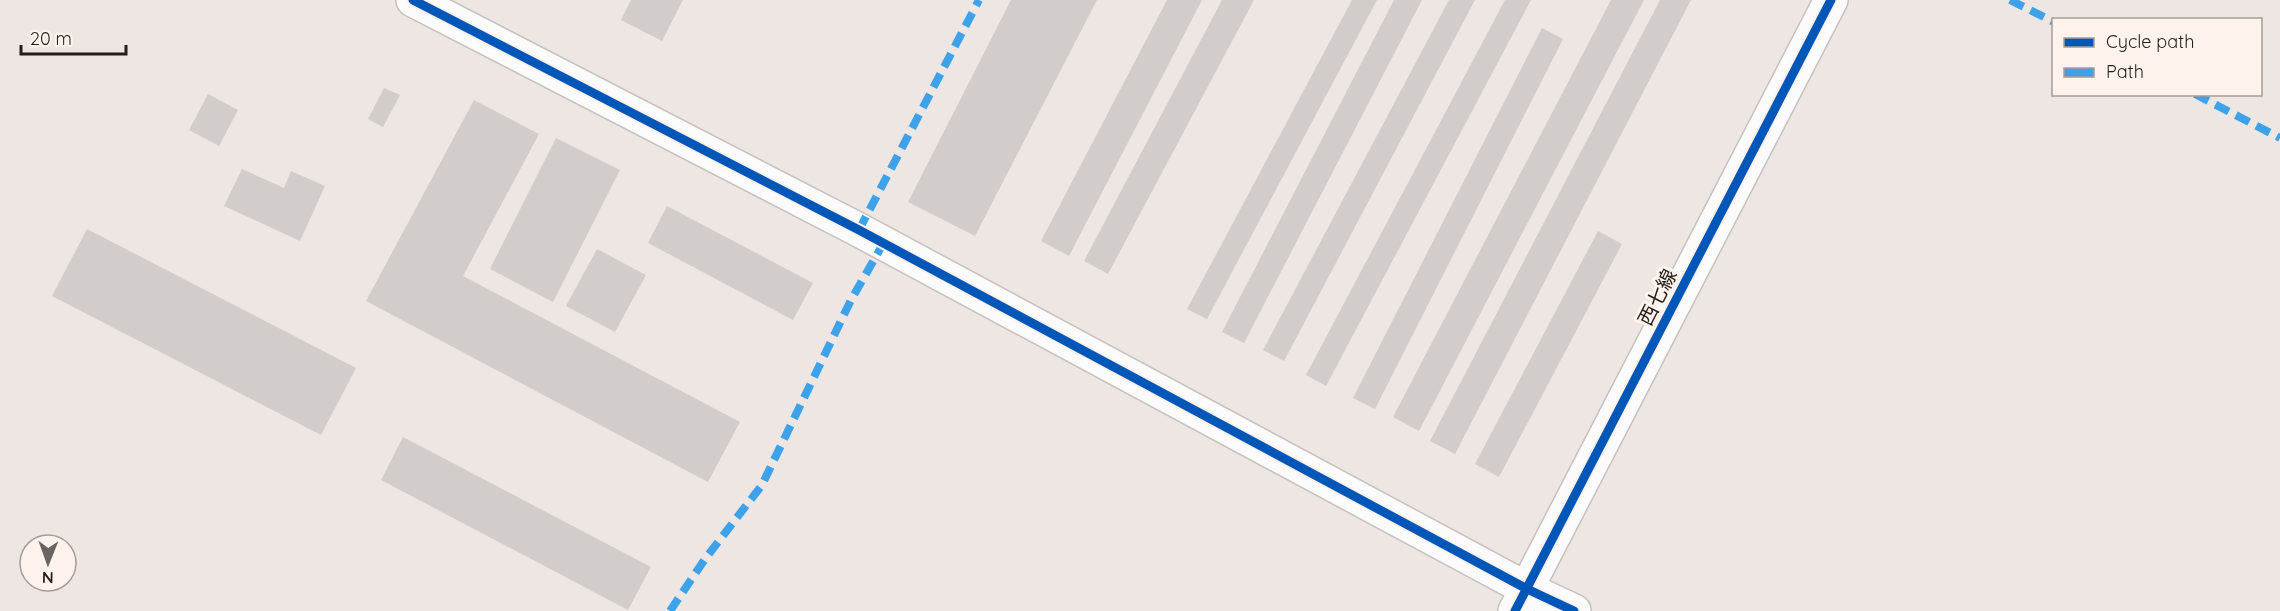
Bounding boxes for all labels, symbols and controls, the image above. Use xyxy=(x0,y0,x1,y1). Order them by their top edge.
scale bar xyxy=(21,18,126,56)
legend xyxy=(2052,18,2262,96)
text: 20 m xyxy=(30,27,72,50)
text: Cycle path xyxy=(2106,30,2194,53)
text: Path xyxy=(2106,60,2144,83)
street label: 西七線 xyxy=(1632,265,1682,329)
north arrow xyxy=(18,533,78,593)
text: N xyxy=(42,568,54,588)

